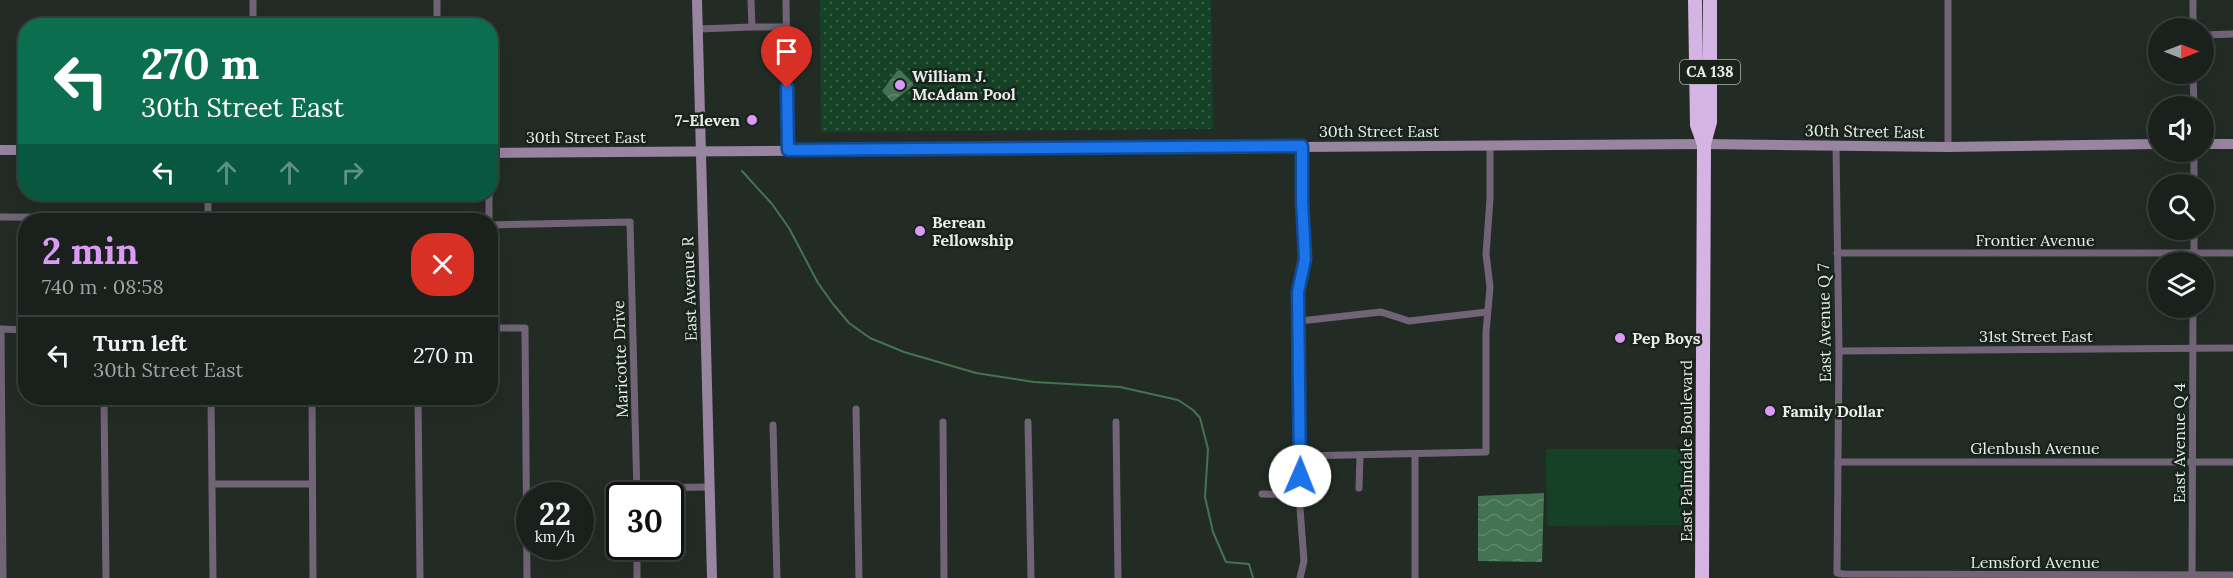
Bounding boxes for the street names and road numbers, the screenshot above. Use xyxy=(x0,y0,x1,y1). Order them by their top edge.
road number: CA 138 xyxy=(1680,60,1740,84)
street label: 30th Street East xyxy=(1805,120,1926,142)
street label: 30th Street East xyxy=(1319,121,1440,141)
street label: 30th Street East xyxy=(526,127,647,147)
street label: Frontier Avenue xyxy=(1975,230,2095,250)
street label: East Avenue R xyxy=(677,235,701,342)
street label: East Avenue Q 7 xyxy=(1813,263,1835,383)
street label: Maricotte Drive xyxy=(608,300,632,418)
street label: 31st Street East xyxy=(1979,326,2094,346)
street label: East Palmdale Boulevard xyxy=(1676,360,1696,542)
street label: East Avenue Q 4 xyxy=(2169,383,2189,503)
street label: Glenbush Avenue xyxy=(1970,438,2100,458)
street label: Lemsford Avenue xyxy=(1970,552,2100,572)

